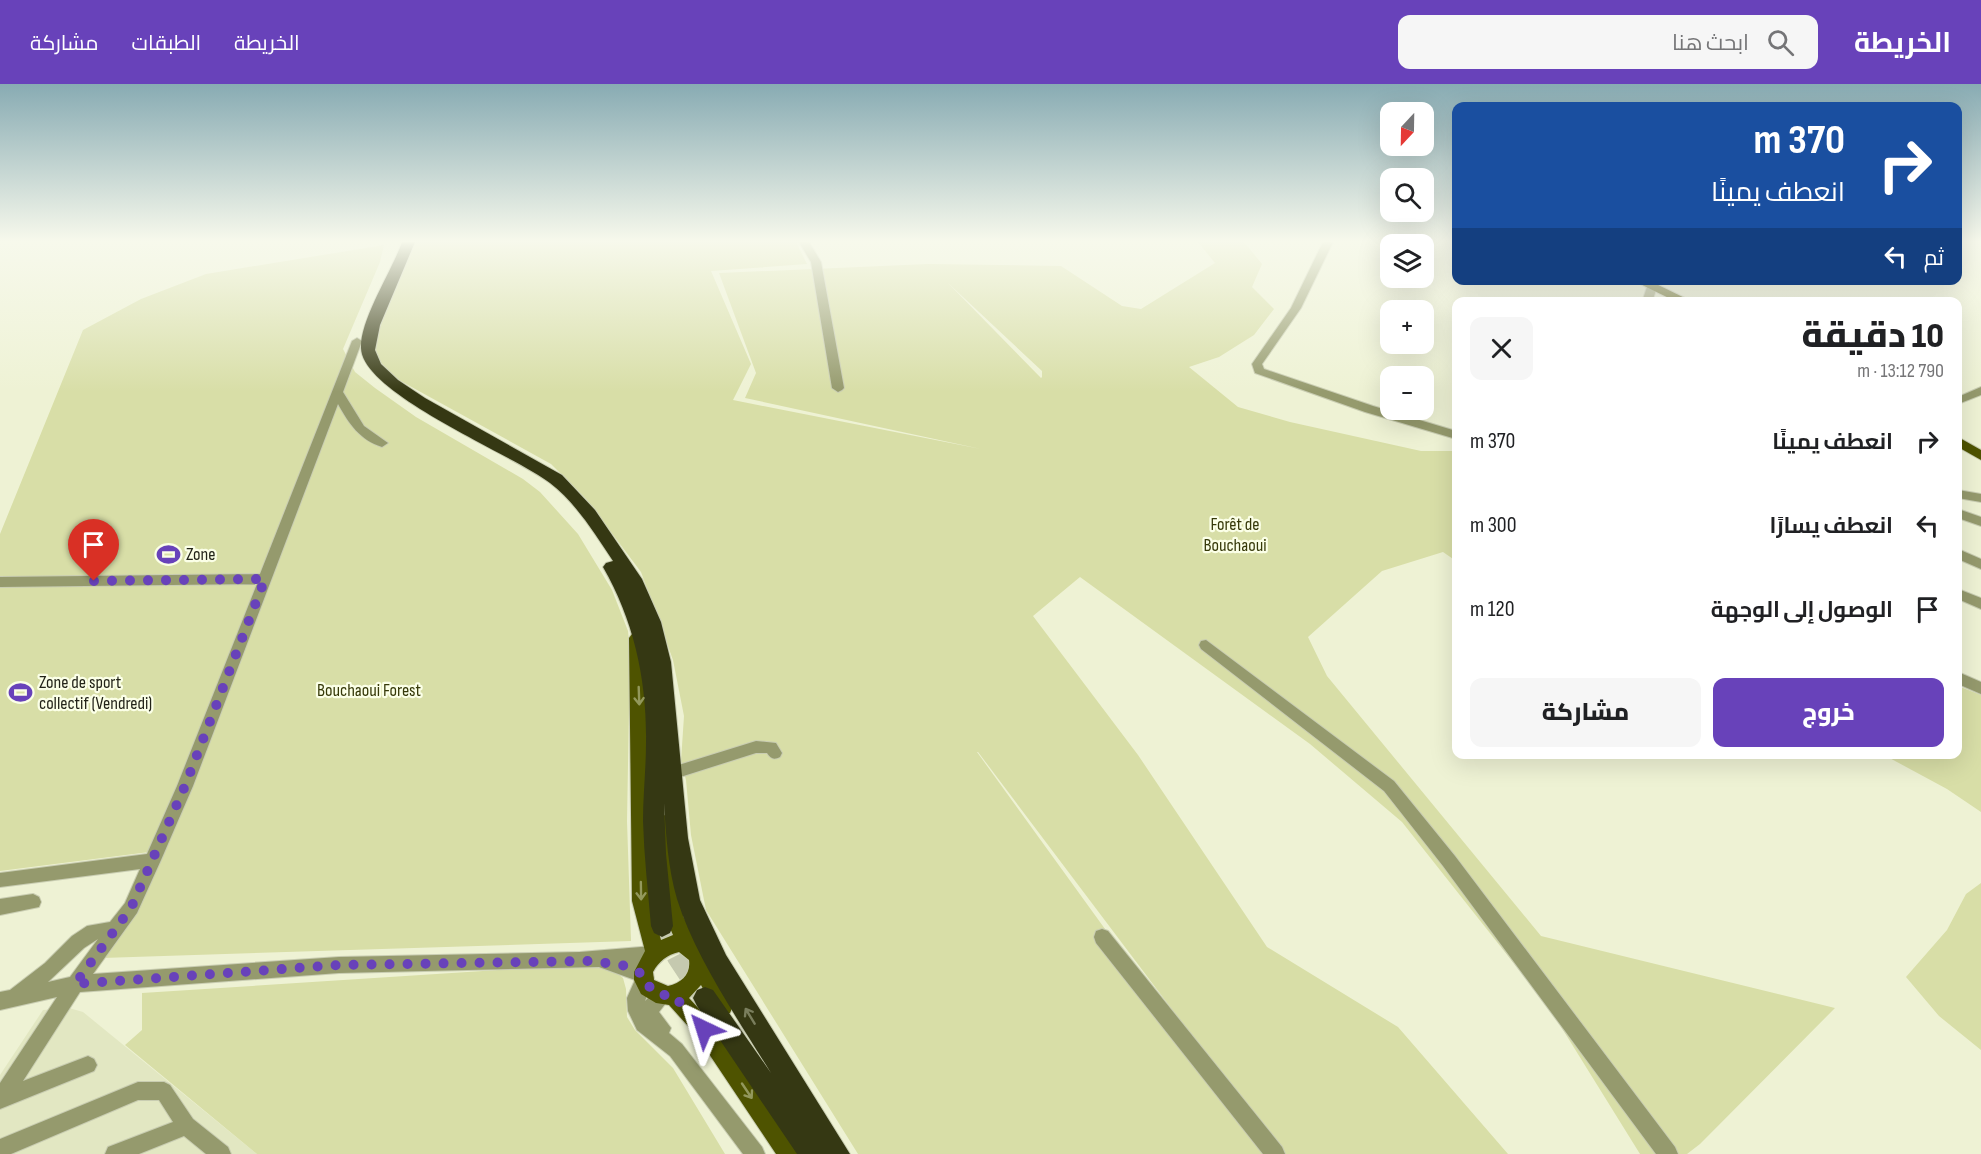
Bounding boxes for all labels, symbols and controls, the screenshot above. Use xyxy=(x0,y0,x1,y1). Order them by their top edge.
search box xyxy=(1398,15,1818,69)
icon: search xyxy=(1764,26,1797,59)
text: الخريطة xyxy=(1854,27,1951,60)
text: ابحث هنا xyxy=(1672,30,1749,57)
text: مشاركة xyxy=(30,31,99,56)
text: الطبقات xyxy=(132,31,201,56)
text: الخريطة xyxy=(234,31,300,56)
north arrow xyxy=(1380,102,1434,156)
map controls xyxy=(1380,102,1434,420)
text: 370 m xyxy=(1754,115,1845,166)
icon: right xyxy=(1866,126,1944,204)
button: search xyxy=(1380,168,1434,222)
text: انعطف يمينًا xyxy=(1711,177,1845,209)
button: layers xyxy=(1380,234,1434,288)
icon: left xyxy=(1879,240,1912,273)
text: ثم xyxy=(1924,245,1944,272)
button: + xyxy=(1380,300,1434,354)
text: 10 دقيقة xyxy=(1802,315,1944,358)
button: close xyxy=(1470,317,1533,380)
text: 790 m · 13:12 xyxy=(1857,359,1944,383)
button: − xyxy=(1380,366,1434,420)
icon: right xyxy=(1911,425,1944,458)
text: 370 m xyxy=(1470,428,1515,455)
text: انعطف يمينًا xyxy=(1772,429,1893,456)
icon: left xyxy=(1911,509,1944,542)
text: 300 m xyxy=(1470,512,1516,539)
text: انعطف يسارًا xyxy=(1770,513,1893,540)
park label: Forêt de Bouchaoui xyxy=(1203,514,1267,556)
pin xyxy=(68,519,119,581)
icon: arrive xyxy=(77,528,110,561)
sports icon: Zone xyxy=(155,541,181,567)
place label: Zone xyxy=(186,544,216,565)
icon: arrive xyxy=(1911,593,1944,626)
text: 120 m xyxy=(1470,596,1514,623)
text: الوصول إلى الوجهة xyxy=(1711,597,1893,624)
place label: Zone de sport collectif (Vendredi) xyxy=(39,672,152,714)
button: مشاركة xyxy=(1470,678,1701,747)
button: خروج xyxy=(1713,678,1944,747)
sports icon: Zone de sport collectif (Vendredi) xyxy=(8,679,34,705)
park label: Bouchaoui Forest xyxy=(317,680,422,701)
one-way arrow xyxy=(633,686,645,706)
one-way arrow xyxy=(635,881,647,901)
position arrow xyxy=(672,997,736,1061)
one-way arrow xyxy=(743,1008,755,1025)
one-way arrow xyxy=(741,1083,753,1099)

